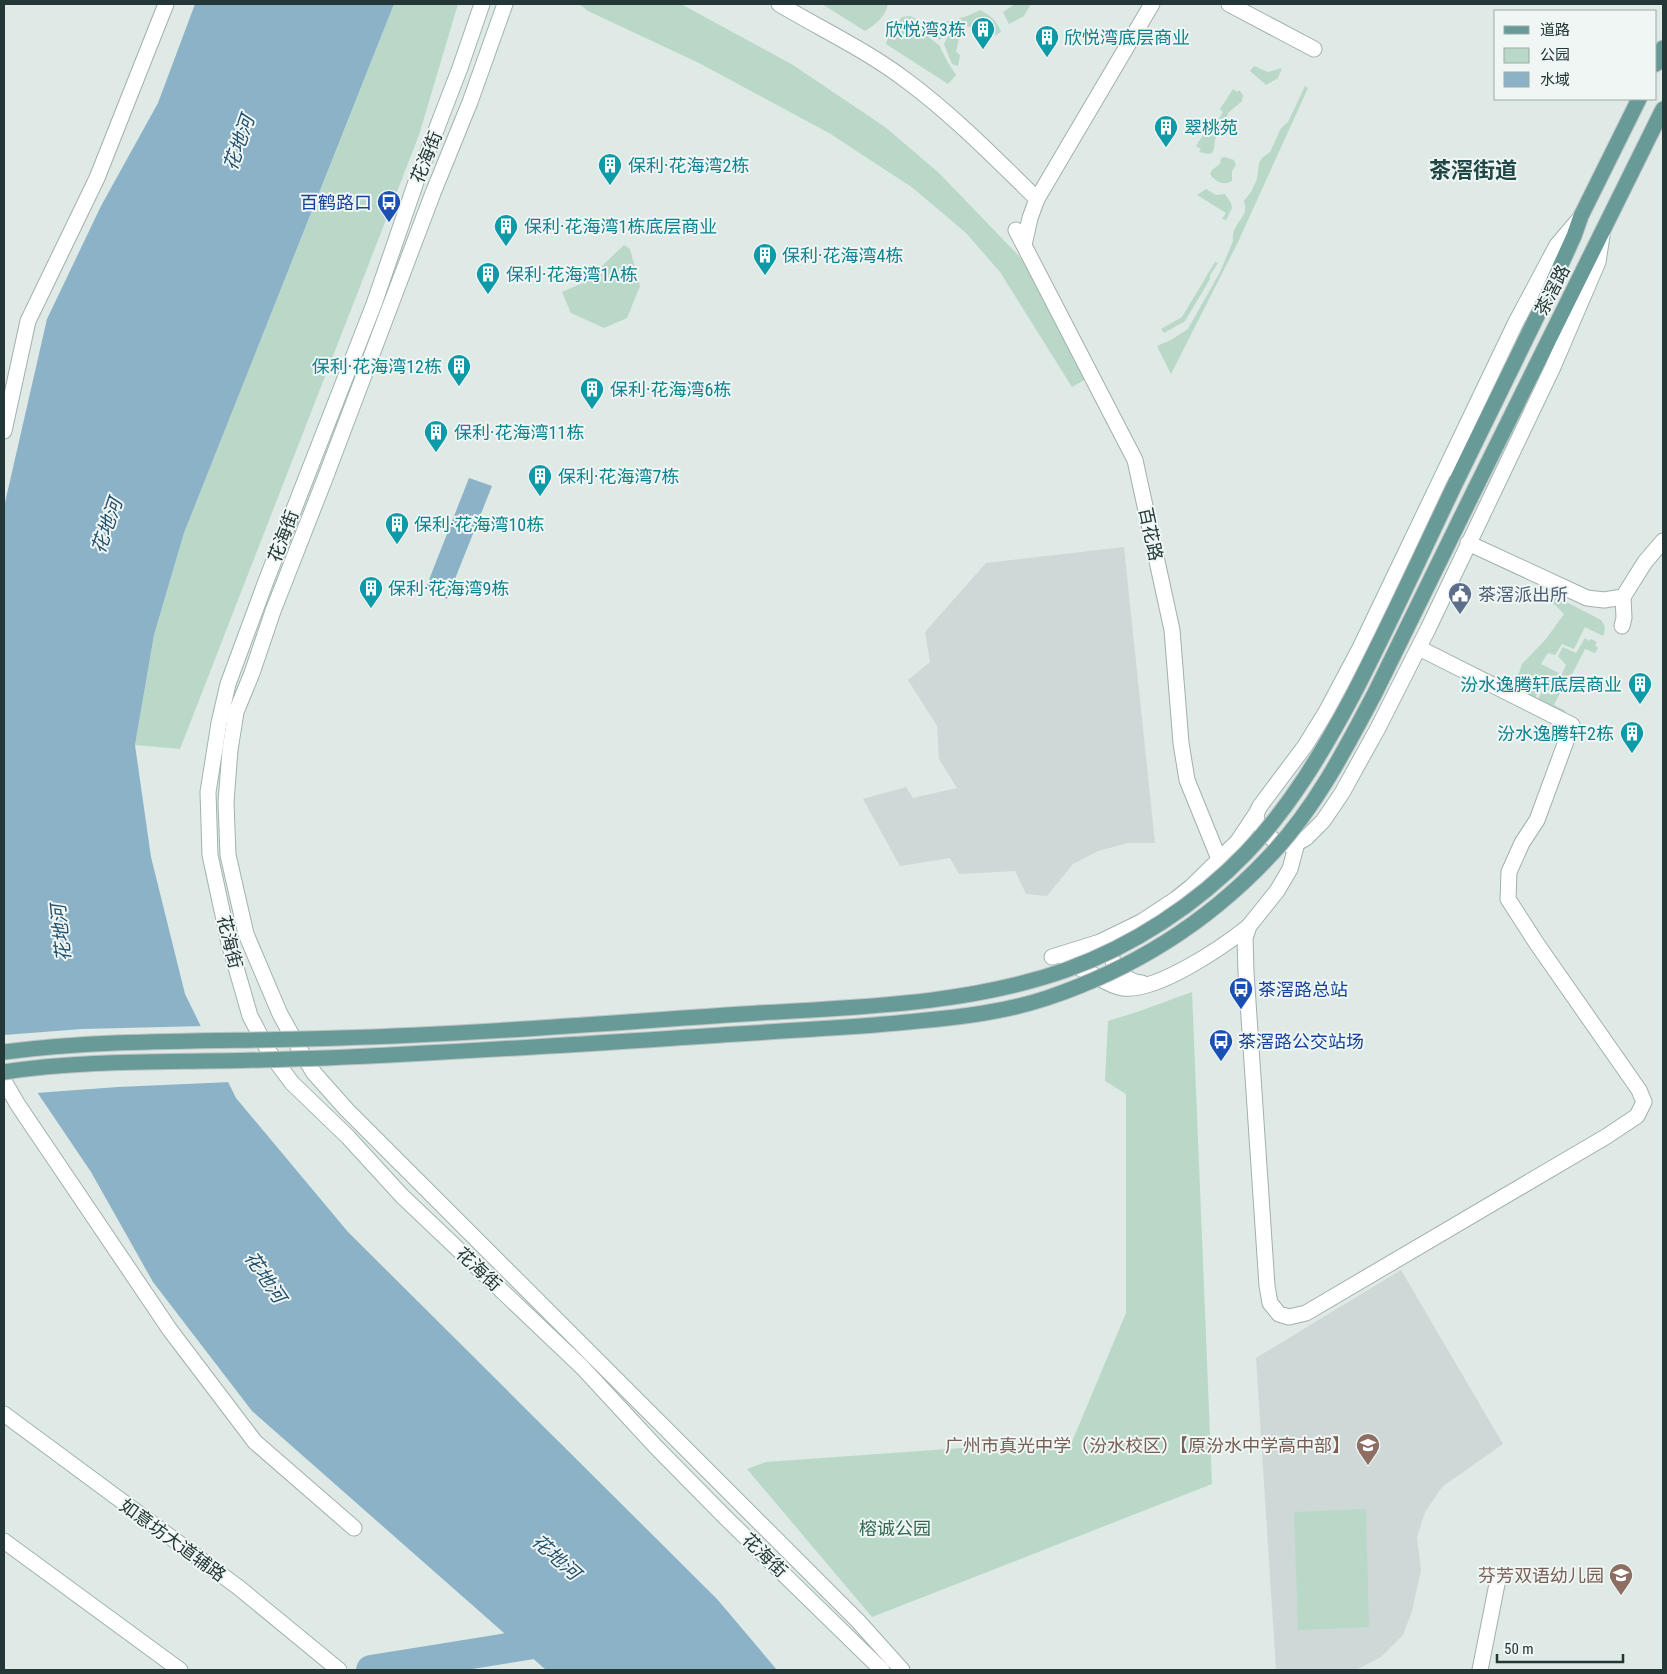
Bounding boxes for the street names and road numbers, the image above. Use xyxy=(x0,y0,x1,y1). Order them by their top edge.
street label: 花海街 xyxy=(406,128,446,186)
street label: 茶滘路 xyxy=(1530,261,1574,319)
street label: 百花路 xyxy=(1135,505,1167,563)
street label: 花海街 xyxy=(264,507,302,565)
street label: 花海街 xyxy=(213,913,247,971)
street label: 花海街 xyxy=(452,1243,506,1295)
street label: 如意坊大道辅路 xyxy=(116,1494,230,1586)
street label: 花海街 xyxy=(738,1529,792,1581)

